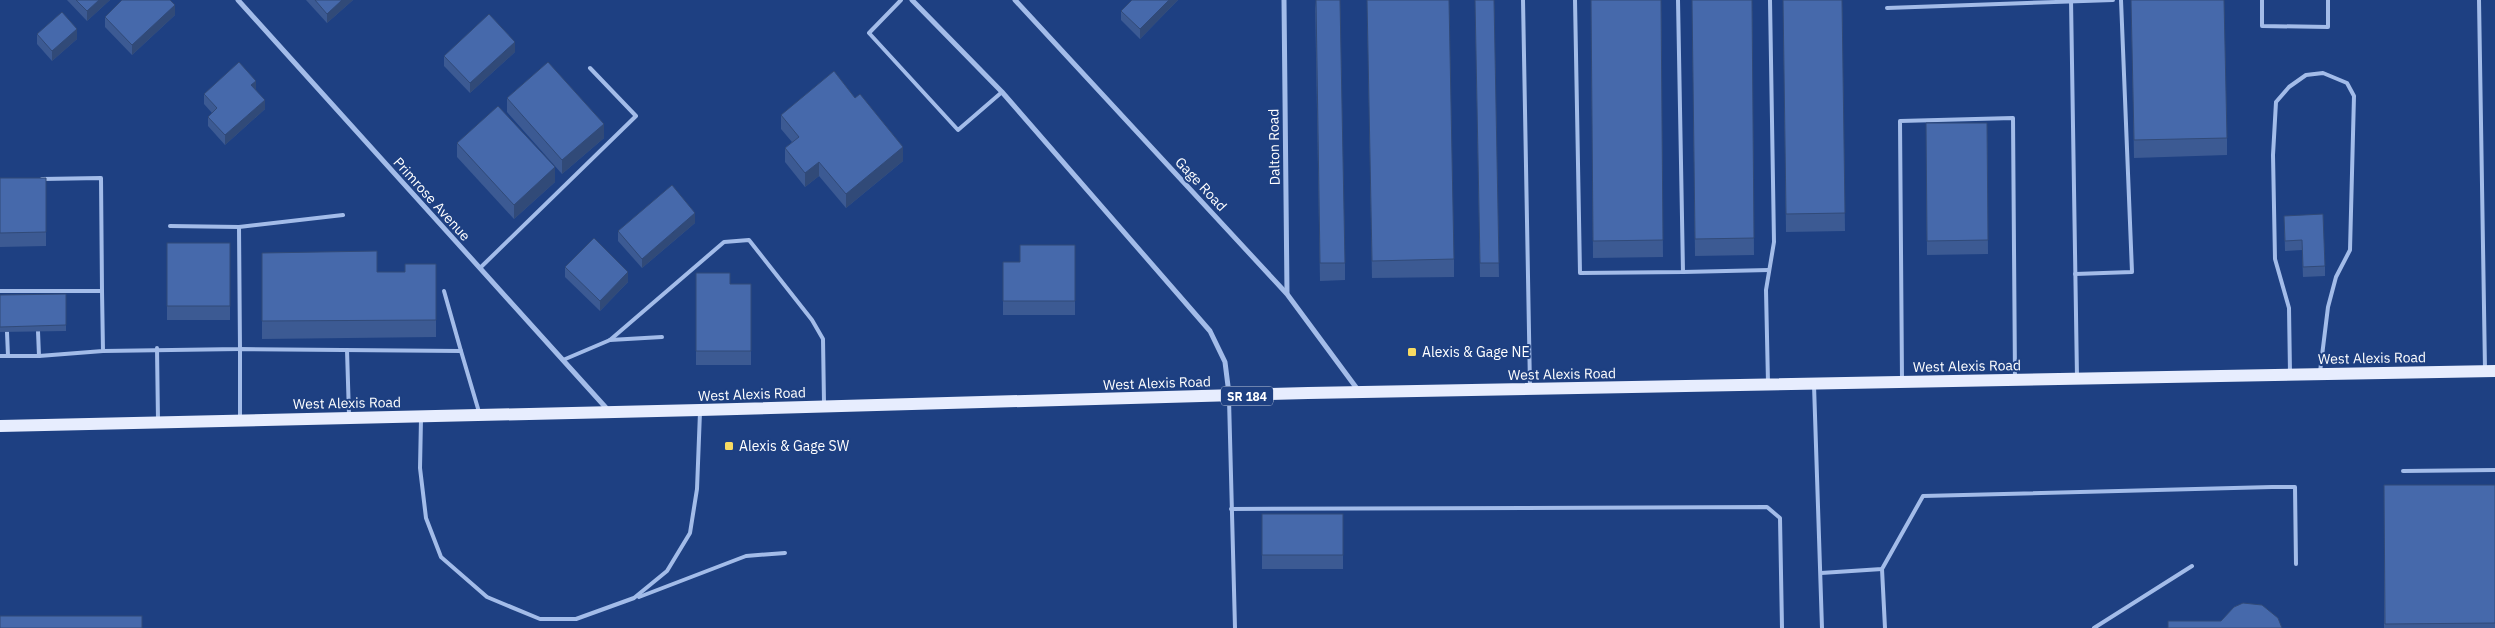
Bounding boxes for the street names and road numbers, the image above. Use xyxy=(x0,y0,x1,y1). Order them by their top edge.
street label: Dalton Road xyxy=(1264,108,1284,186)
street label: Primrose Avenue xyxy=(390,153,475,245)
street label: Gage Road xyxy=(1171,153,1231,215)
street label: West Alexis Road xyxy=(2318,348,2426,368)
street label: West Alexis Road xyxy=(1913,356,2021,376)
street label: West Alexis Road xyxy=(1508,364,1616,384)
street label: West Alexis Road xyxy=(1103,372,1211,394)
street label: West Alexis Road xyxy=(698,383,806,405)
road number: SR 184 xyxy=(1221,386,1273,406)
street label: West Alexis Road xyxy=(293,393,401,413)

